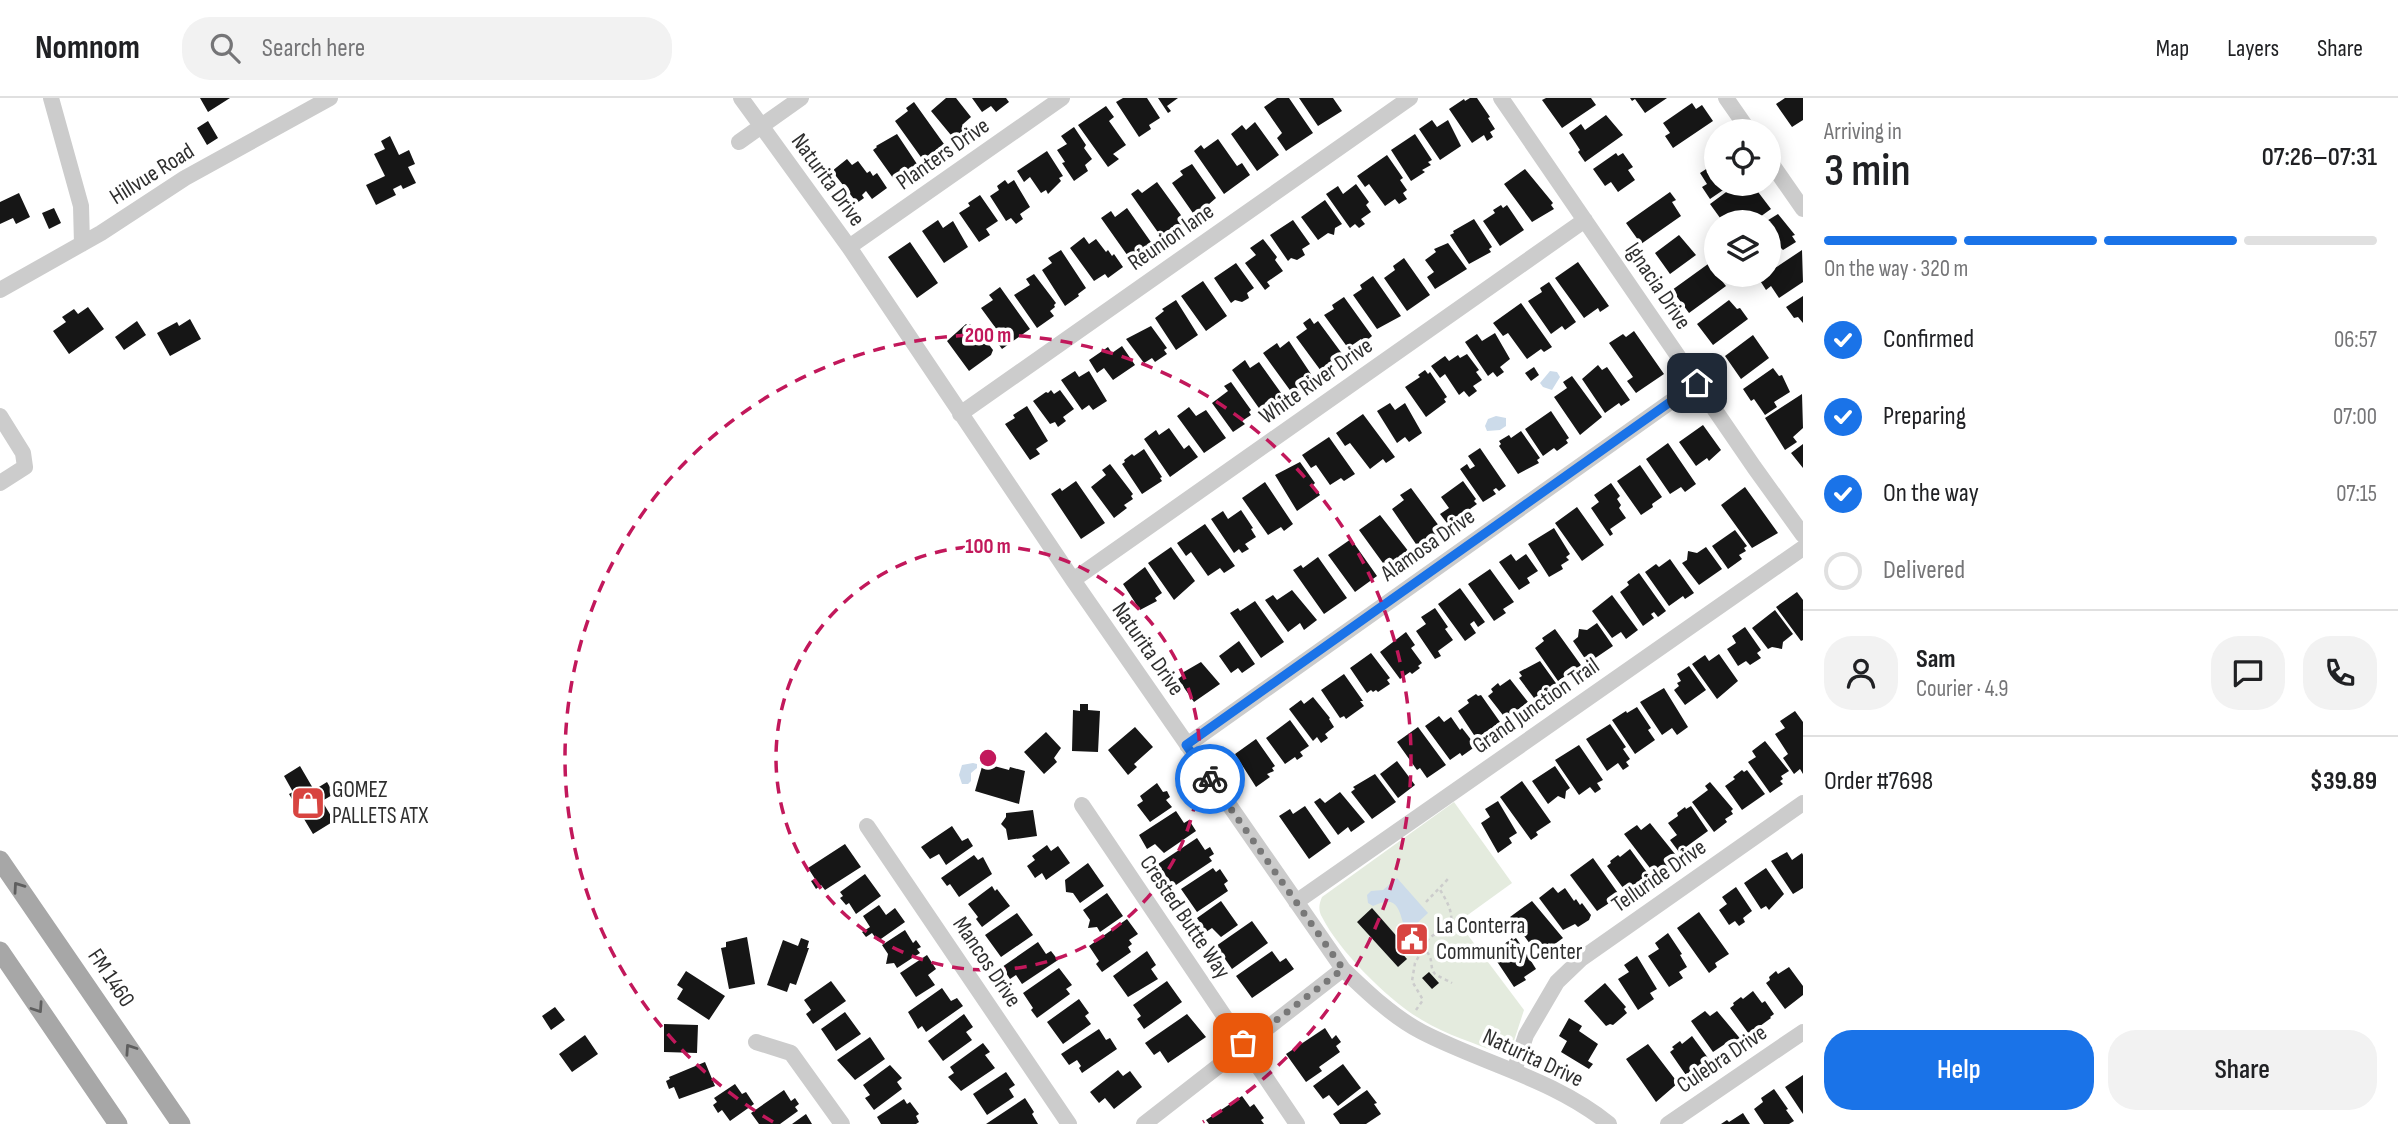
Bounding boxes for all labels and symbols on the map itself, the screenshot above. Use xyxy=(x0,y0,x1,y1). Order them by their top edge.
street label: Planters Drive xyxy=(891,112,995,196)
street label: Naturita Drive xyxy=(785,128,871,232)
street label: Hillvue Road xyxy=(105,137,199,211)
street label: Réunion lane xyxy=(1123,197,1219,277)
street label: Ignacia Drive xyxy=(1619,237,1697,335)
text: 200 m xyxy=(965,323,1011,348)
street label: White River Drive xyxy=(1254,332,1378,430)
pin xyxy=(1667,353,1727,413)
street label: Alamosa Drive xyxy=(1375,502,1480,588)
text: 100 m xyxy=(965,534,1011,559)
street label: Naturita Drive xyxy=(1106,597,1190,701)
street label: Grand Junction Trail xyxy=(1467,652,1605,760)
courier xyxy=(1175,744,1245,814)
centre of rings xyxy=(976,746,1000,770)
place label: GOMEZ PALLETS ATX xyxy=(332,776,428,830)
shop icon: GOMEZ PALLETS ATX xyxy=(289,784,327,822)
street label: Telluride Drive xyxy=(1606,833,1712,919)
street label: Crested Butte Way xyxy=(1134,850,1237,984)
one-way arrow xyxy=(13,881,26,894)
street label: Mancos Drive xyxy=(947,911,1027,1013)
place label: La Conterra Community Center xyxy=(1436,912,1583,966)
public building icon: La Conterra Community Center xyxy=(1393,920,1431,958)
street label: FM 1460 xyxy=(81,943,141,1013)
one-way arrow xyxy=(30,1000,43,1013)
pin xyxy=(1213,1013,1273,1073)
street label: Culebra Drive xyxy=(1672,1019,1772,1099)
street label: Naturita Drive xyxy=(1478,1023,1588,1093)
one-way arrow xyxy=(126,1044,138,1057)

